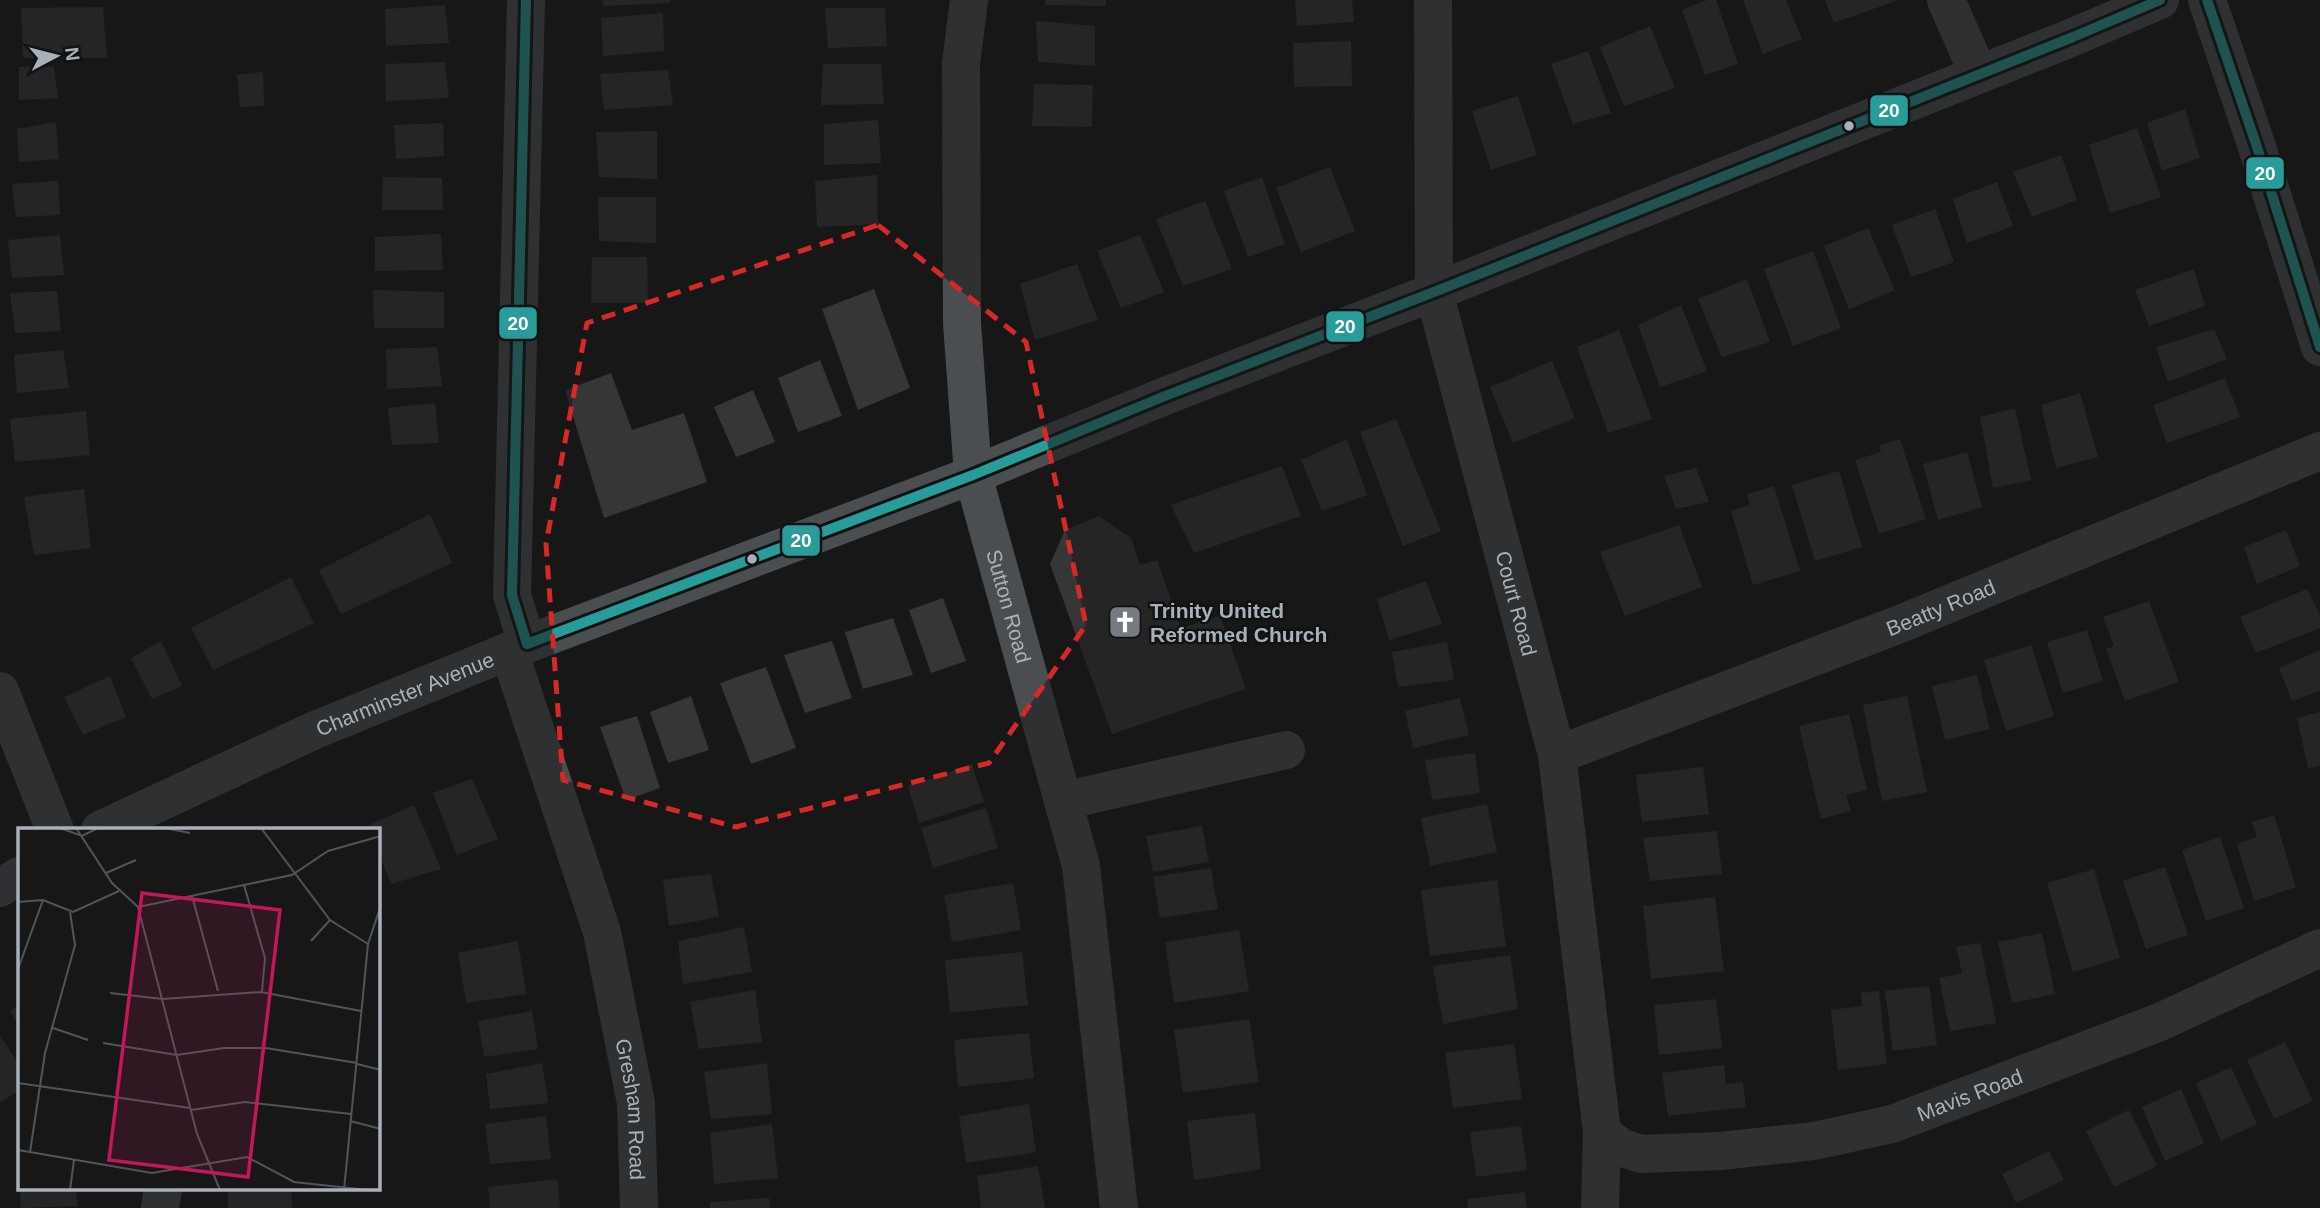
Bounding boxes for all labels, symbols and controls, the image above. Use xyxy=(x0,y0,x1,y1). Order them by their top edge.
north arrow xyxy=(21,21,91,91)
text: N xyxy=(61,46,84,62)
line badge: 20 xyxy=(1869,94,1909,127)
text: 20 xyxy=(1878,100,1900,121)
unlabelled marker xyxy=(1842,119,1856,133)
line badge: 20 xyxy=(2245,156,2285,190)
text: 20 xyxy=(2254,163,2276,184)
line badge: 20 xyxy=(498,306,538,340)
line badge: 20 xyxy=(1325,310,1365,343)
text: 20 xyxy=(507,313,529,334)
text: 20 xyxy=(1334,316,1356,337)
line badge: 20 xyxy=(781,524,821,557)
text: 20 xyxy=(790,530,812,551)
street label: Sutton Road xyxy=(983,547,1036,666)
street label: Court Road xyxy=(1492,548,1542,658)
unlabelled marker xyxy=(745,552,759,566)
street label: Beatty Road xyxy=(1883,575,1998,640)
place label: Trinity United Reformed Church xyxy=(1150,599,1327,646)
church icon: Trinity United Reformed Church xyxy=(1106,603,1144,641)
street label: Charminster Avenue xyxy=(312,647,497,740)
inset map xyxy=(18,828,380,1190)
street label: Gresham Road xyxy=(612,1036,650,1180)
street label: Mavis Road xyxy=(1914,1064,2026,1125)

